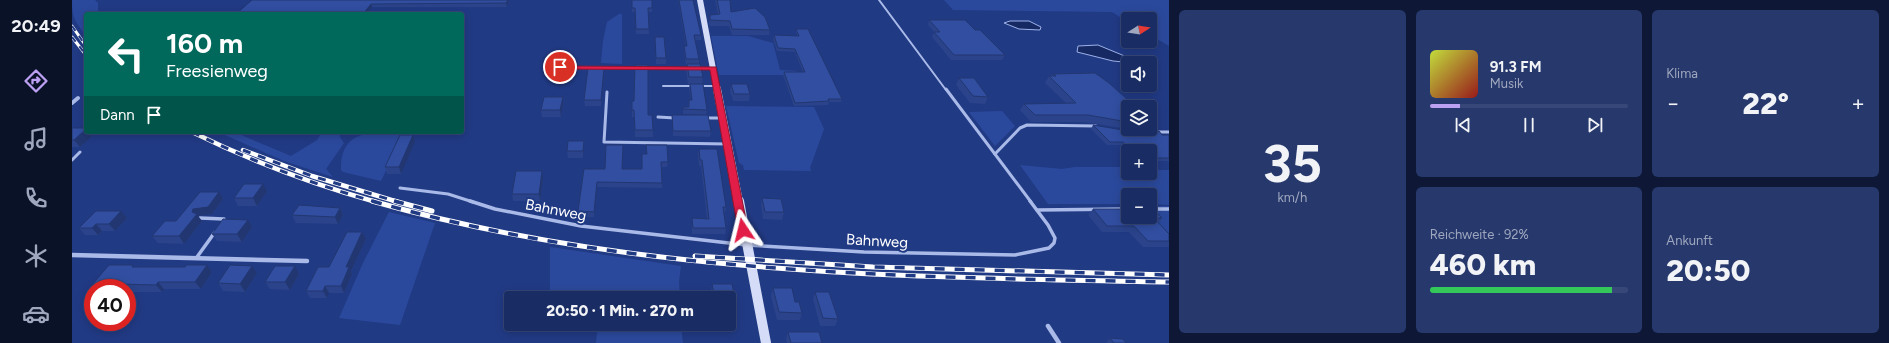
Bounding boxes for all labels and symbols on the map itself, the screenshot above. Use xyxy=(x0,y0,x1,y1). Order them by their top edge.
north arrow xyxy=(1121,12,1157,48)
pin xyxy=(543,50,577,84)
street label: Bahnweg xyxy=(524,195,588,225)
position arrow xyxy=(722,209,764,251)
street label: Bahnweg xyxy=(846,230,908,252)
speed limit sign: 40 xyxy=(84,279,136,331)

